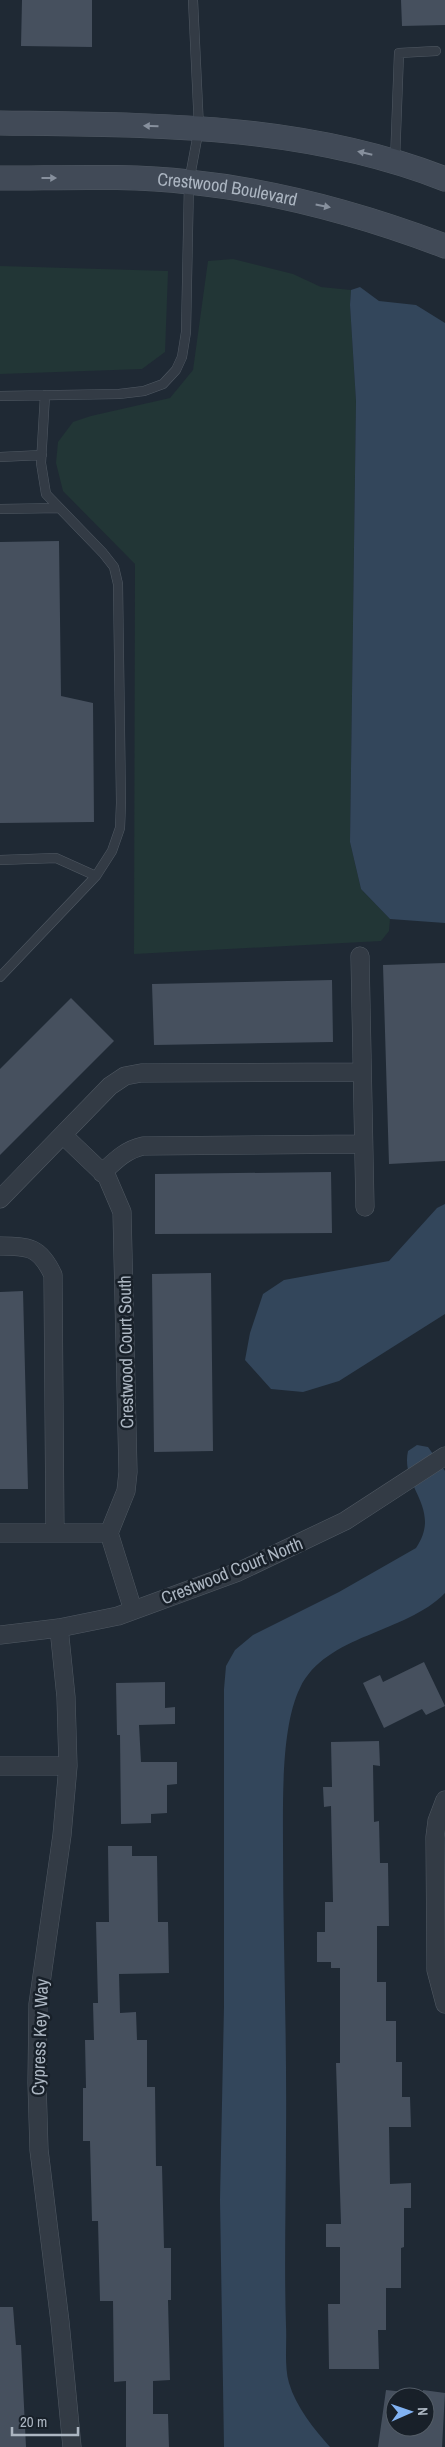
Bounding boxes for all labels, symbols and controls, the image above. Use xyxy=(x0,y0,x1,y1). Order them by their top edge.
one-way arrow xyxy=(142,122,158,130)
one-way arrow xyxy=(358,149,373,157)
street label: Crestwood Boulevard xyxy=(156,166,300,212)
one-way arrow xyxy=(41,174,57,182)
one-way arrow xyxy=(315,202,330,210)
street label: Crestwood Court South xyxy=(112,1275,139,1429)
street label: Crestwood Court North xyxy=(157,1531,306,1610)
street label: Cypress Key Way xyxy=(25,1978,54,2096)
north arrow xyxy=(385,2387,435,2437)
scale bar xyxy=(12,2404,79,2436)
text: N xyxy=(414,2407,432,2416)
text: 20 m xyxy=(20,2411,47,2432)

